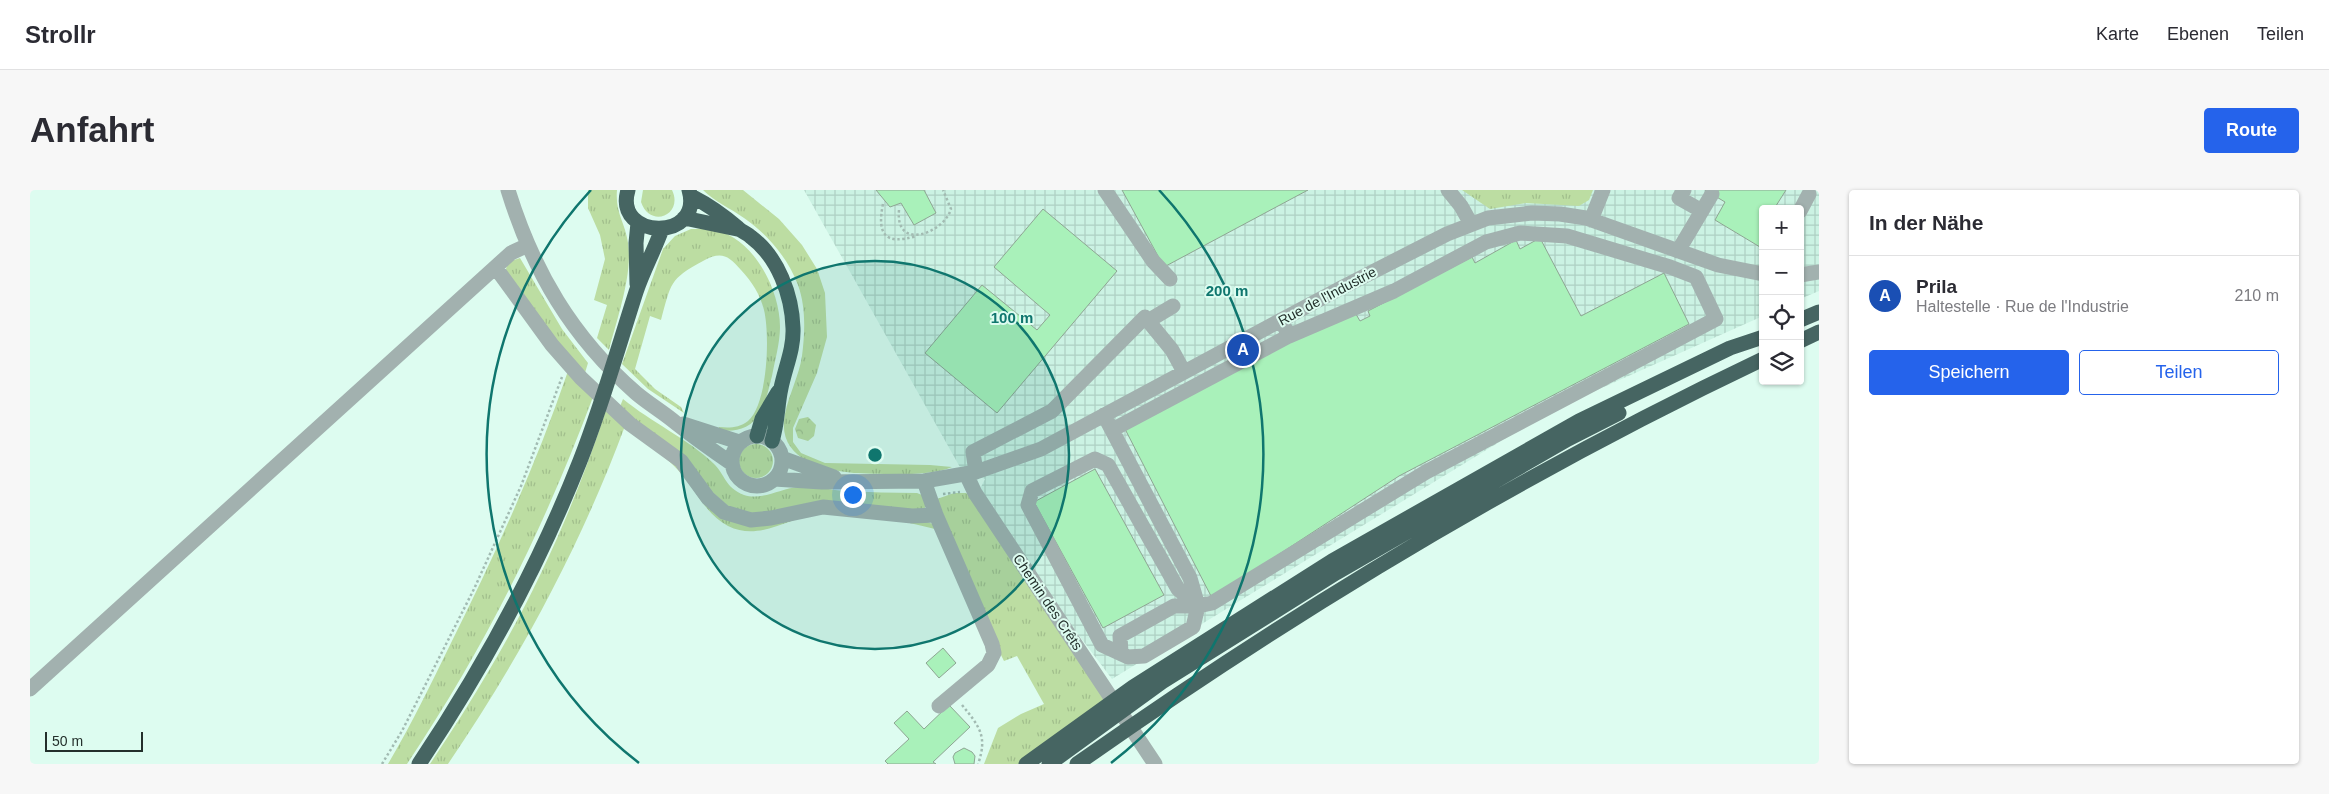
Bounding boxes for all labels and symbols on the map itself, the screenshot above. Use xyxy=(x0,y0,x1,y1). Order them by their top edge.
street label: Rue de l'Industrie xyxy=(1275,263,1379,329)
text: 200 m xyxy=(1206,282,1248,299)
text: 100 m xyxy=(991,309,1033,326)
pin: A xyxy=(1227,331,1259,369)
centre of rings xyxy=(866,446,884,464)
your location xyxy=(840,482,866,508)
street label: Chemin des Crêts xyxy=(1010,551,1086,653)
scale bar xyxy=(45,729,142,752)

